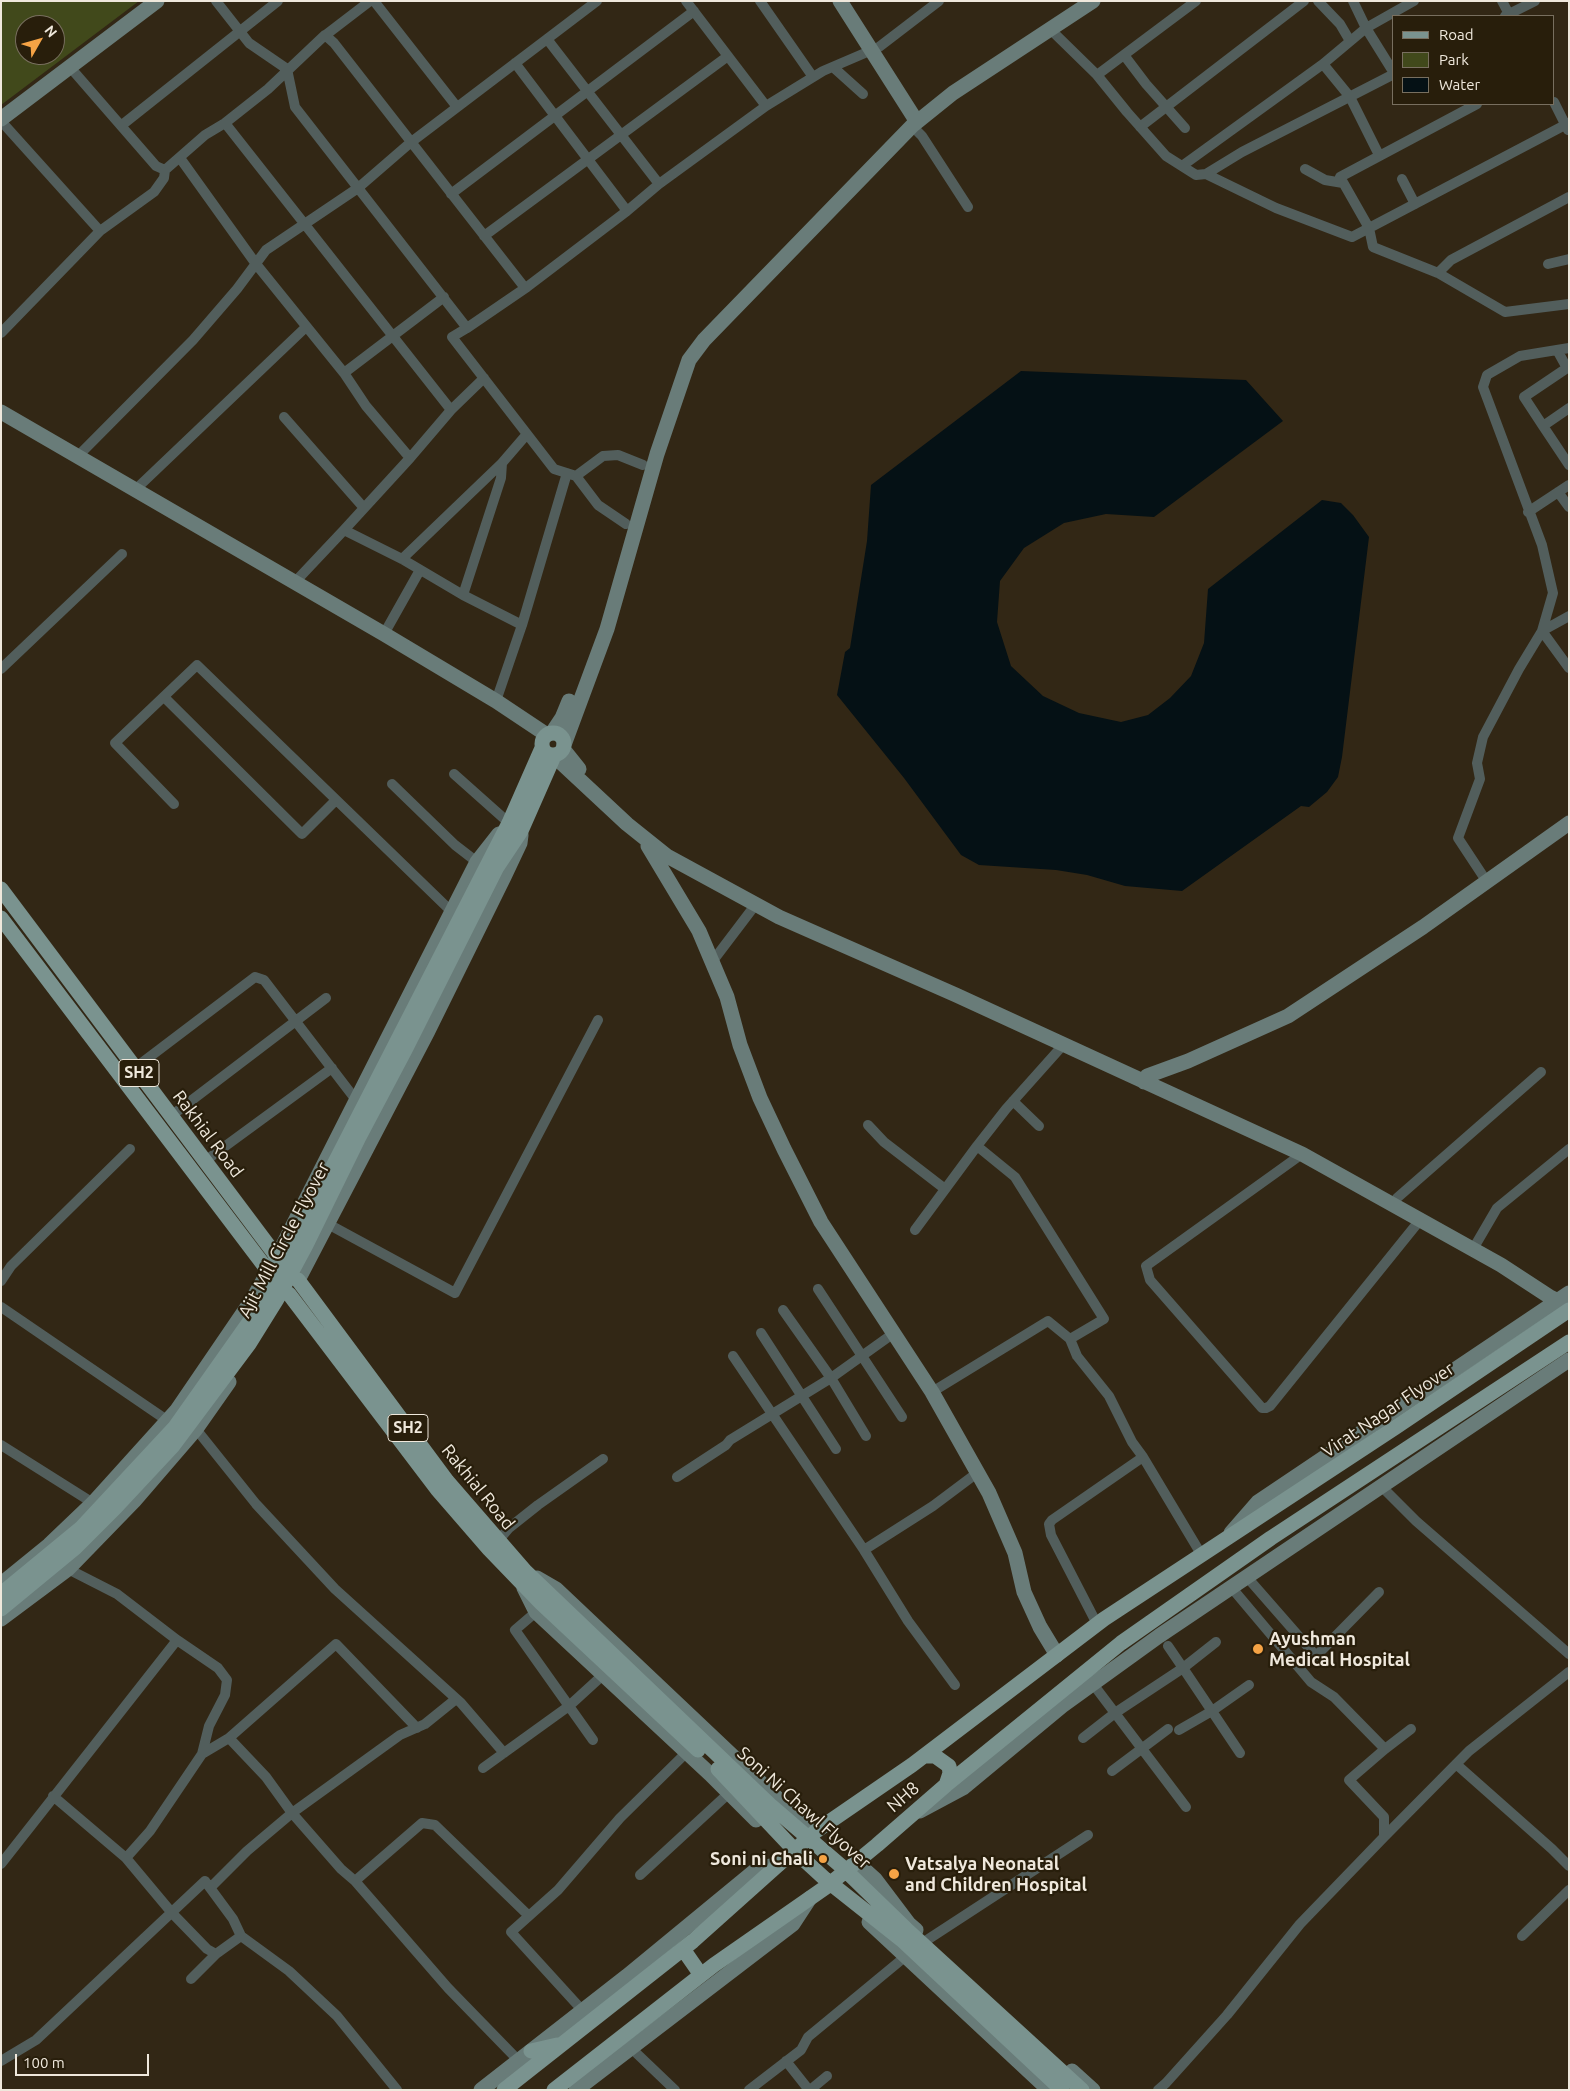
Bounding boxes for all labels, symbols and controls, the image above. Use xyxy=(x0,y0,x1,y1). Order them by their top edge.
north arrow xyxy=(15,15,65,65)
legend xyxy=(1392,15,1555,105)
text: N xyxy=(42,22,61,40)
text: Road xyxy=(1439,26,1474,43)
text: Park xyxy=(1439,51,1469,68)
text: Water xyxy=(1439,76,1480,93)
road number: SH2 xyxy=(119,1060,159,1086)
street label: Rakhial Road xyxy=(168,1086,248,1182)
street label: Ajit Mill Circle Flyover xyxy=(234,1158,334,1322)
street label: Virat Nagar Flyover xyxy=(1318,1358,1458,1462)
road number: SH2 xyxy=(388,1415,428,1442)
street label: Rakhial Road xyxy=(437,1440,519,1534)
place label: Ayushman Medical Hospital xyxy=(1269,1628,1410,1670)
marker: Ayushman Medical Hospital xyxy=(1251,1642,1265,1656)
street label: Soni Ni Chawl Flyover xyxy=(733,1742,875,1874)
street label: NH8 xyxy=(882,1777,924,1817)
place label: Soni ni Chali xyxy=(710,1848,813,1870)
marker: Soni ni Chali xyxy=(817,1853,829,1865)
place label: Vatsalya Neonatal and Children Hospital xyxy=(905,1853,1087,1896)
marker: Vatsalya Neonatal and Children Hospital xyxy=(887,1867,901,1881)
scale bar xyxy=(18,2044,151,2076)
text: 100 m xyxy=(23,2054,65,2071)

